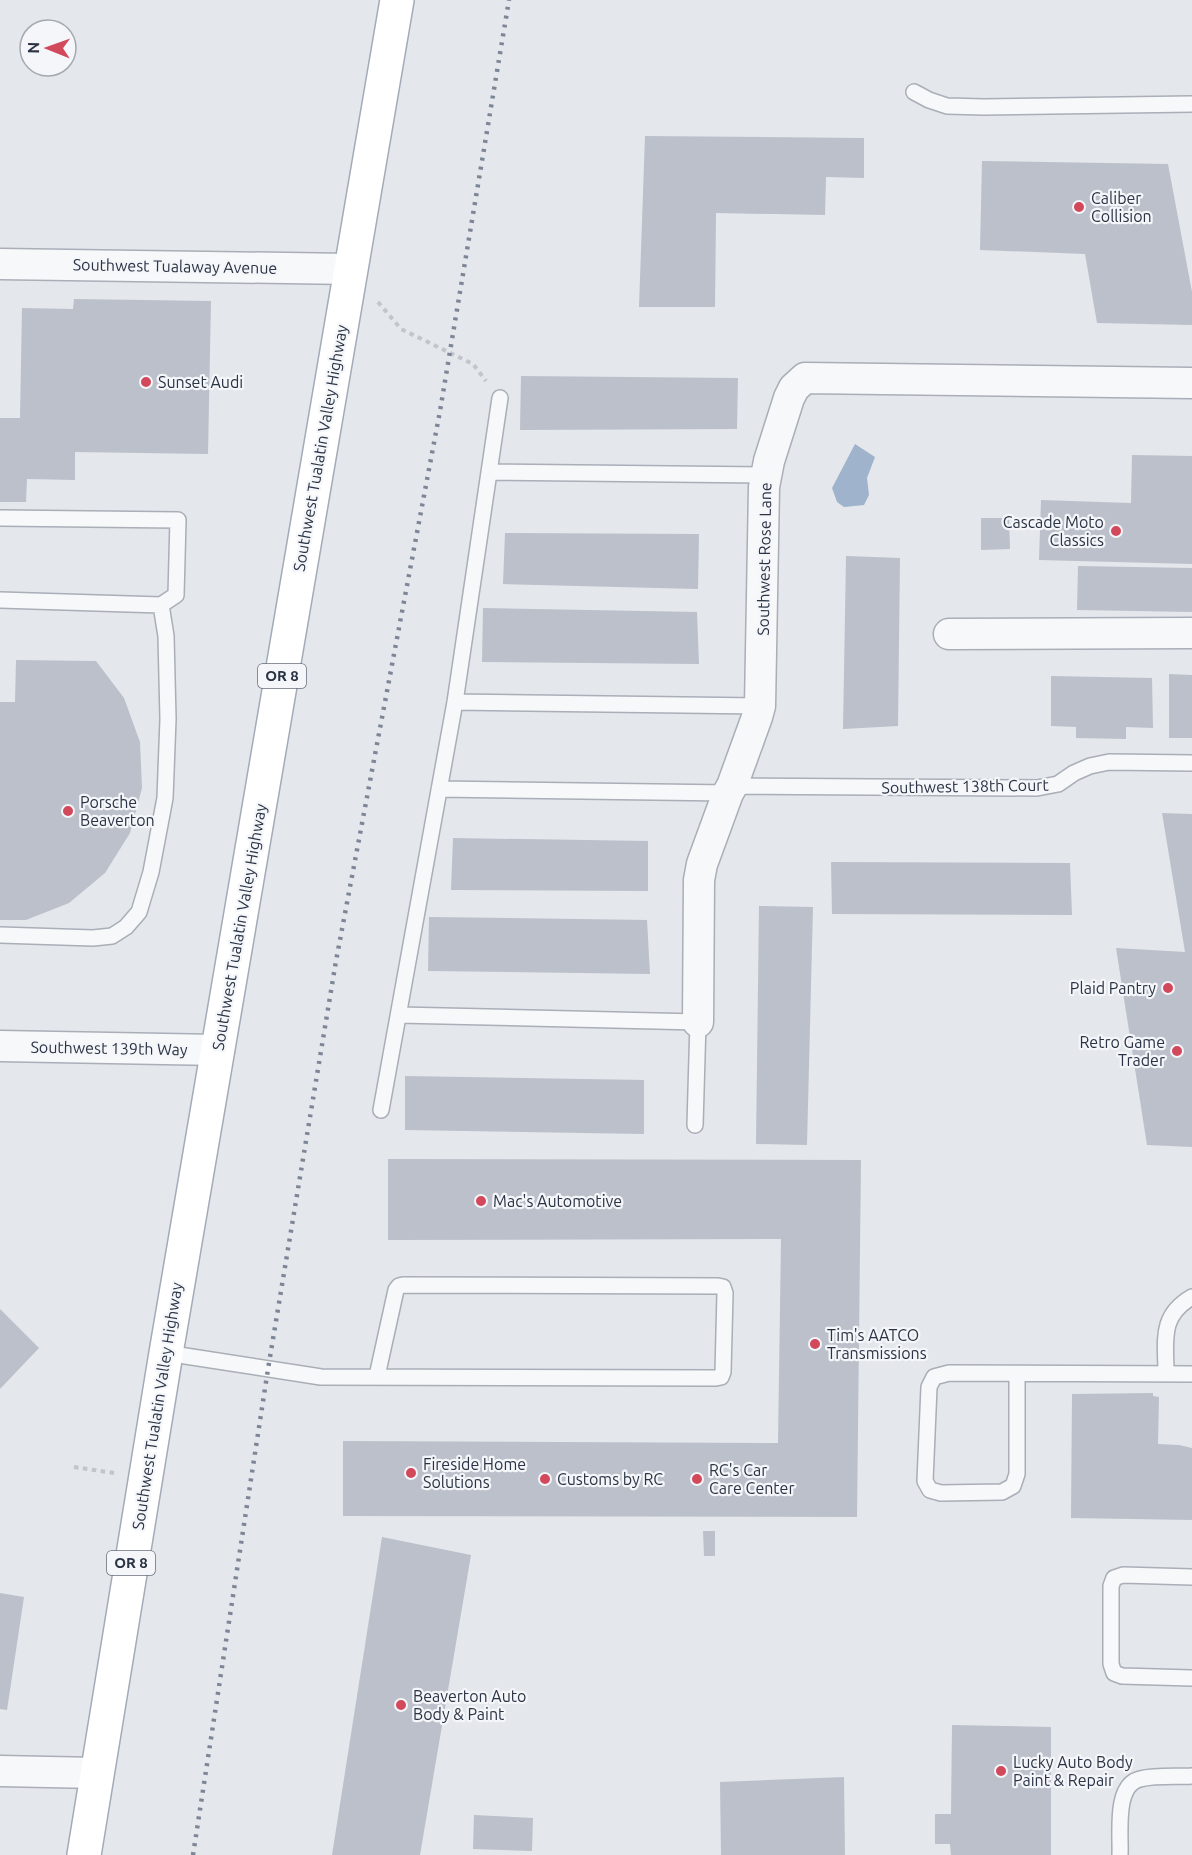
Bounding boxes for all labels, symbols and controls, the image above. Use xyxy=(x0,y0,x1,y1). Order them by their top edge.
north arrow xyxy=(18,18,78,78)
text: N xyxy=(24,42,42,54)
place label: Caliber Collision xyxy=(1091,189,1152,225)
marker: Caliber Collision xyxy=(1072,200,1086,214)
street label: Southwest Tualaway Avenue xyxy=(73,255,277,277)
street label: Southwest Tualatin Valley Highway xyxy=(289,323,351,573)
place label: Sunset Audi xyxy=(158,373,243,391)
marker: Sunset Audi xyxy=(139,375,153,389)
street label: Southwest Rose Lane xyxy=(754,482,774,636)
place label: Cascade Moto Classics xyxy=(1003,513,1104,549)
marker: Cascade Moto Classics xyxy=(1109,524,1123,538)
road number: OR 8 xyxy=(258,664,306,688)
street label: Southwest 138th Court xyxy=(881,776,1049,796)
place label: Porsche Beaverton xyxy=(80,793,155,829)
street label: Southwest Tualatin Valley Highway xyxy=(208,802,270,1052)
marker: Porsche Beaverton xyxy=(61,804,75,818)
place label: Plaid Pantry xyxy=(1070,979,1156,997)
marker: Plaid Pantry xyxy=(1161,981,1175,995)
place label: Retro Game Trader xyxy=(1079,1033,1165,1069)
street label: Southwest 139th Way xyxy=(30,1038,188,1058)
marker: Retro Game Trader xyxy=(1170,1044,1184,1058)
place label: Mac's Automotive xyxy=(493,1192,622,1210)
marker: Mac's Automotive xyxy=(474,1194,488,1208)
street label: Southwest Tualatin Valley Highway xyxy=(129,1281,185,1531)
place label: Tim's AATCO Transmissions xyxy=(827,1326,927,1362)
marker: Tim's AATCO Transmissions xyxy=(808,1337,822,1351)
place label: Fireside Home Solutions xyxy=(423,1455,526,1491)
place label: RC's Car Care Center xyxy=(709,1461,795,1497)
marker: Fireside Home Solutions xyxy=(404,1466,418,1480)
place label: Customs by RC xyxy=(557,1470,663,1488)
marker: Customs by RC xyxy=(538,1472,552,1486)
marker: RC's Car Care Center xyxy=(690,1472,704,1486)
road number: OR 8 xyxy=(107,1551,155,1575)
place label: Beaverton Auto Body & Paint xyxy=(413,1687,526,1723)
marker: Beaverton Auto Body & Paint xyxy=(394,1698,408,1712)
place label: Lucky Auto Body Paint & Repair xyxy=(1013,1753,1133,1789)
marker: Lucky Auto Body Paint & Repair xyxy=(994,1764,1008,1778)

